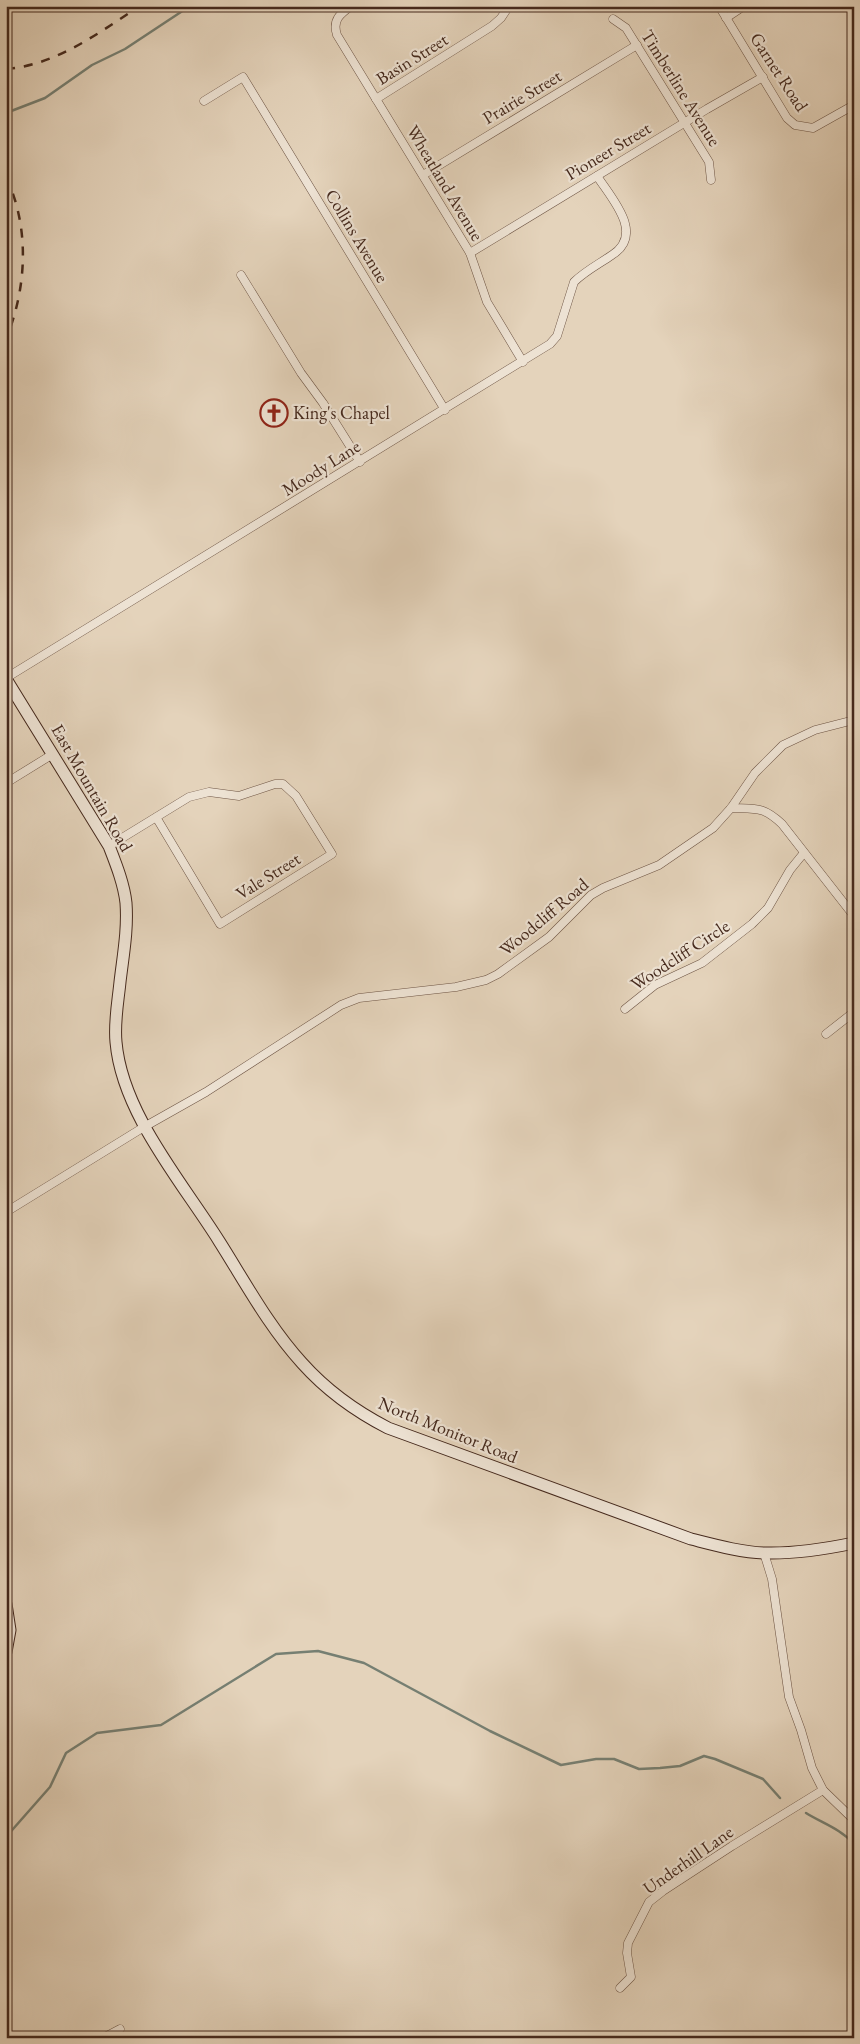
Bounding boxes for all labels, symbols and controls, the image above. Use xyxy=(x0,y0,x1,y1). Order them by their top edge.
street label: Timberline Avenue xyxy=(636,25,726,150)
street label: Basin Street xyxy=(371,27,452,90)
street label: Garnet Road xyxy=(745,28,814,116)
street label: Prairie Street xyxy=(478,64,566,129)
street label: Pioneer Street xyxy=(561,116,655,185)
street label: Wheatland Avenue xyxy=(402,121,489,245)
street label: Collins Avenue xyxy=(321,185,394,287)
church icon: King's Chapel xyxy=(259,398,289,428)
place label: King's Chapel xyxy=(293,401,390,424)
street label: Moody Lane xyxy=(277,434,364,501)
street label: East Mountain Road xyxy=(47,720,139,857)
street label: Vale Street xyxy=(231,847,305,904)
street label: Woodcliff Road xyxy=(494,872,594,961)
street label: Woodcliff Circle xyxy=(626,914,734,995)
street label: North Monitor Road xyxy=(375,1391,522,1468)
street label: Underhill Lane xyxy=(638,1820,737,1899)

